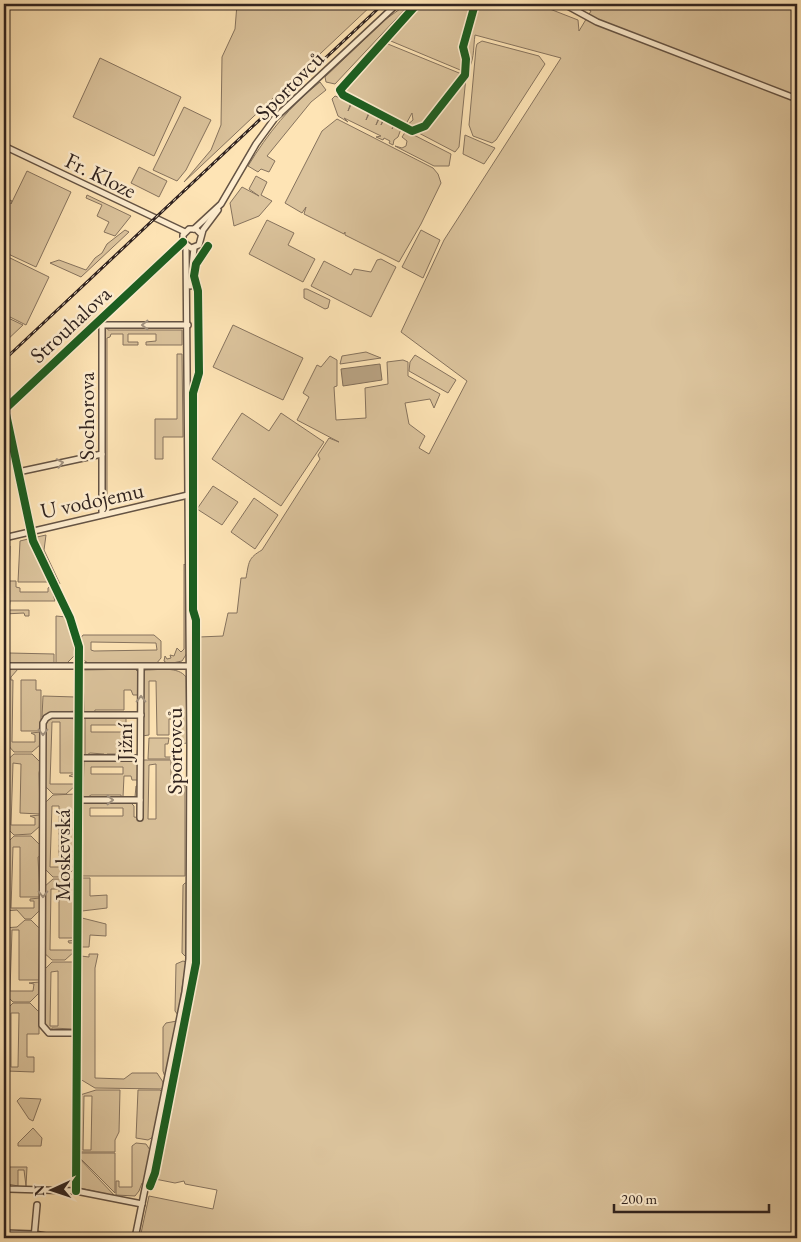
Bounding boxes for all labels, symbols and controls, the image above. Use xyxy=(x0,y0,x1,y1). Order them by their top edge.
street label: Sportovců xyxy=(248,44,331,126)
street label: Fr. Kloze xyxy=(60,146,142,205)
street label: Strouhalova xyxy=(24,279,117,369)
one-way arrow xyxy=(141,320,148,330)
street label: Sochorova xyxy=(72,372,101,460)
one-way arrow xyxy=(56,458,65,469)
street label: U vodojemu xyxy=(38,475,147,526)
one-way arrow xyxy=(136,695,146,702)
street label: Sportovců xyxy=(160,707,189,795)
street label: Jižní xyxy=(110,722,139,763)
one-way arrow xyxy=(38,728,48,736)
one-way arrow xyxy=(106,795,114,805)
street label: Moskevská xyxy=(48,809,77,901)
one-way arrow xyxy=(37,891,48,899)
north arrow xyxy=(28,1164,78,1214)
scale bar xyxy=(614,1182,768,1214)
text: N xyxy=(30,1184,48,1197)
text: 200 m xyxy=(621,1189,658,1208)

